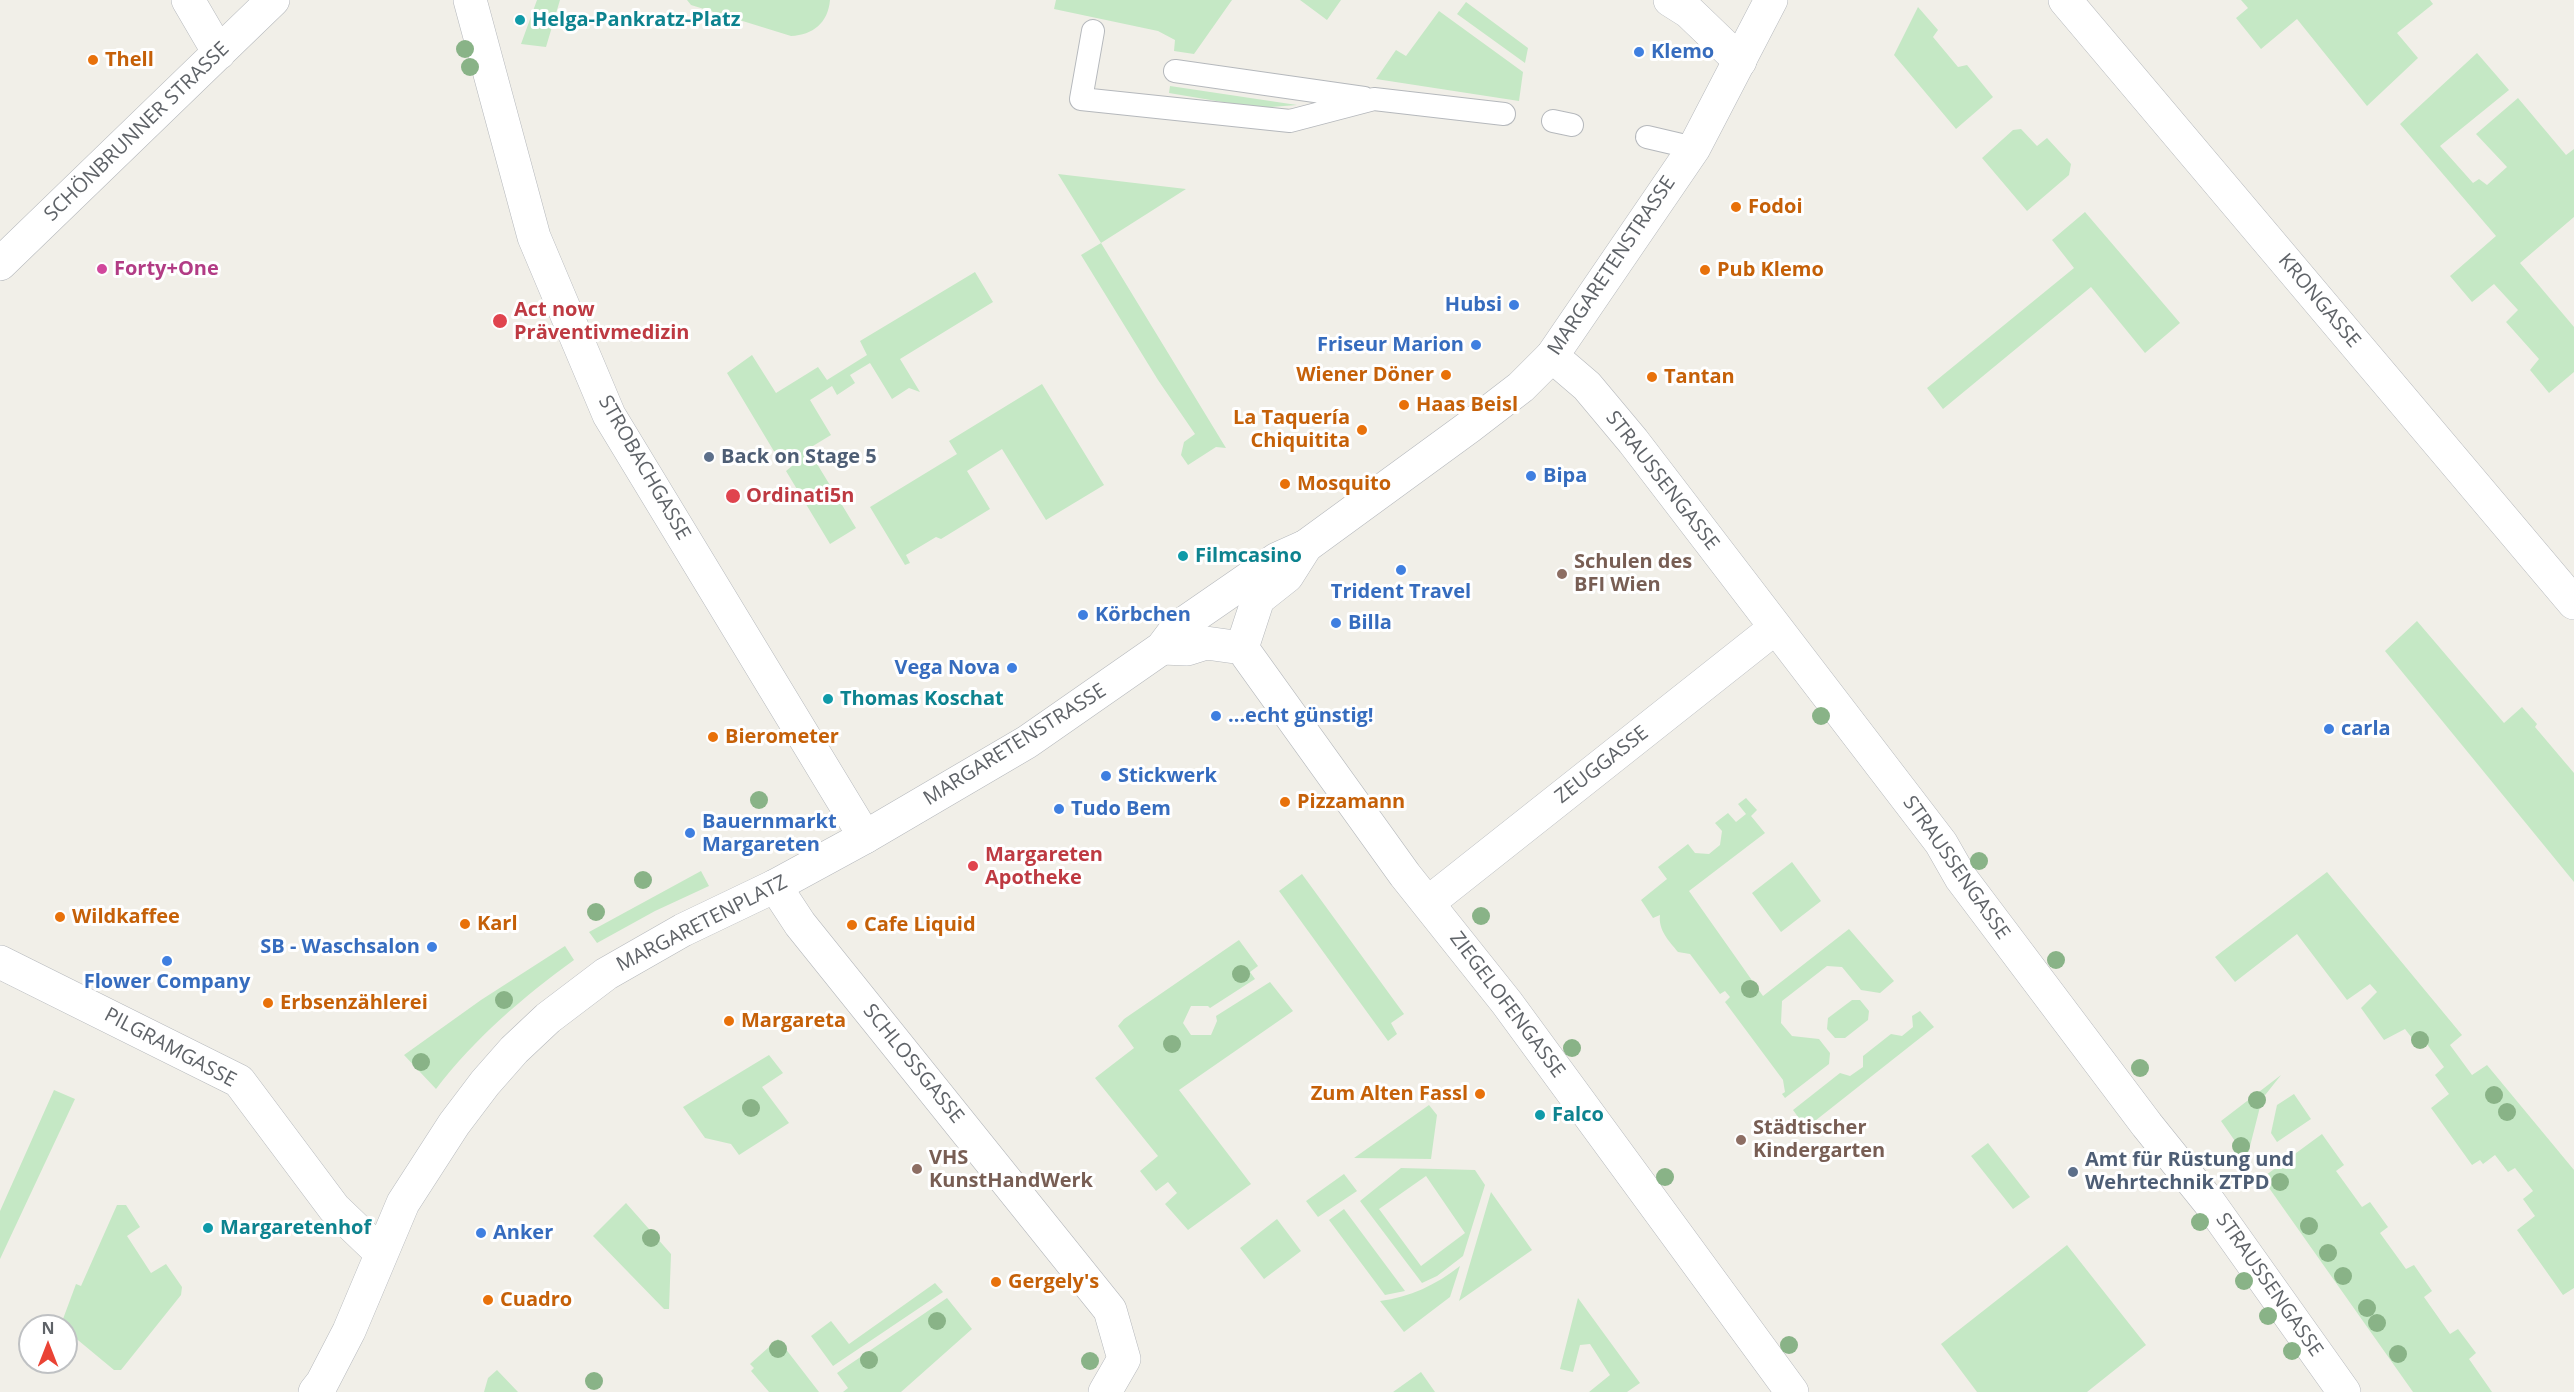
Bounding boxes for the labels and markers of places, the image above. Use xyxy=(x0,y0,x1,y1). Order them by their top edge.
place label: Helga-Pankratz-Platz xyxy=(532,8,740,32)
marker: Helga-Pankratz-Platz xyxy=(513,13,527,27)
place label: Klemo xyxy=(1651,40,1714,64)
marker: Klemo xyxy=(1632,45,1646,59)
place label: Thell xyxy=(105,48,154,72)
marker: Thell xyxy=(86,53,100,67)
place label: Fodoi xyxy=(1748,195,1803,219)
marker: Fodoi xyxy=(1729,200,1743,214)
place label: Forty+One xyxy=(114,257,219,281)
place label: Pub Klemo xyxy=(1717,258,1824,282)
marker: Forty+One xyxy=(95,262,109,276)
marker: Pub Klemo xyxy=(1698,263,1712,277)
place label: Hubsi xyxy=(1445,293,1502,317)
place label: Act now Präventivmedizin xyxy=(514,298,689,345)
marker: Hubsi xyxy=(1507,298,1521,312)
marker: Act now Präventivmedizin xyxy=(491,312,509,330)
place label: Friseur Marion xyxy=(1317,333,1464,357)
marker: Friseur Marion xyxy=(1469,338,1483,352)
place label: Wiener Döner xyxy=(1296,363,1434,387)
place label: Tantan xyxy=(1664,365,1735,389)
marker: Wiener Döner xyxy=(1439,368,1453,382)
marker: Tantan xyxy=(1645,370,1659,384)
place label: Haas Beisl xyxy=(1416,393,1518,417)
marker: Haas Beisl xyxy=(1397,398,1411,412)
place label: La Taquería Chiquitita xyxy=(1233,406,1350,453)
marker: La Taquería Chiquitita xyxy=(1355,423,1369,437)
place label: Back on Stage 5 xyxy=(721,445,877,469)
marker: Back on Stage 5 xyxy=(702,450,716,464)
place label: Bipa xyxy=(1543,464,1587,488)
marker: Bipa xyxy=(1524,469,1538,483)
place label: Mosquito xyxy=(1297,472,1391,496)
marker: Mosquito xyxy=(1278,477,1292,491)
place label: Ordinati5n xyxy=(746,484,854,508)
marker: Ordinati5n xyxy=(724,487,742,505)
place label: Filmcasino xyxy=(1195,544,1302,568)
marker: Filmcasino xyxy=(1176,549,1190,563)
place label: Schulen des BFI Wien xyxy=(1574,550,1692,597)
marker: Trident Travel xyxy=(1394,563,1408,577)
marker: Schulen des BFI Wien xyxy=(1555,567,1569,581)
place label: Trident Travel xyxy=(1331,580,1471,604)
place label: Körbchen xyxy=(1095,603,1191,627)
marker: Körbchen xyxy=(1076,608,1090,622)
place label: Billa xyxy=(1348,611,1392,635)
marker: Billa xyxy=(1329,616,1343,630)
place label: Vega Nova xyxy=(895,656,1000,680)
marker: Vega Nova xyxy=(1005,661,1019,675)
place label: Thomas Koschat xyxy=(840,687,1004,711)
marker: Thomas Koschat xyxy=(821,692,835,706)
place label: ...echt günstig! xyxy=(1228,704,1374,728)
marker: ...echt günstig! xyxy=(1209,709,1223,723)
place label: carla xyxy=(2341,717,2391,741)
marker: carla xyxy=(2322,722,2336,736)
place label: Bierometer xyxy=(725,725,839,749)
marker: Bierometer xyxy=(706,730,720,744)
place label: Stickwerk xyxy=(1118,764,1217,788)
marker: Stickwerk xyxy=(1099,769,1113,783)
place label: Pizzamann xyxy=(1297,790,1405,814)
marker: Pizzamann xyxy=(1278,795,1292,809)
place label: Tudo Bem xyxy=(1071,797,1171,821)
marker: Tudo Bem xyxy=(1052,802,1066,816)
place label: Bauernmarkt Margareten xyxy=(702,810,837,857)
marker: Bauernmarkt Margareten xyxy=(683,826,697,840)
place label: Margareten Apotheke xyxy=(985,843,1103,890)
marker: Margareten Apotheke xyxy=(966,859,980,873)
place label: Wildkaffee xyxy=(72,905,180,929)
marker: Wildkaffee xyxy=(53,910,67,924)
place label: Karl xyxy=(477,912,518,936)
place label: Cafe Liquid xyxy=(864,913,976,937)
marker: Karl xyxy=(458,917,472,931)
marker: Cafe Liquid xyxy=(845,918,859,932)
place label: SB - Waschsalon xyxy=(260,935,420,959)
marker: SB - Waschsalon xyxy=(425,940,439,954)
marker: Flower Company xyxy=(160,954,174,968)
place label: Flower Company xyxy=(84,970,250,994)
place label: Erbsenzählerei xyxy=(280,991,428,1015)
marker: Erbsenzählerei xyxy=(261,996,275,1010)
place label: Margareta xyxy=(741,1009,846,1033)
marker: Margareta xyxy=(722,1014,736,1028)
place label: Zum Alten Fassl xyxy=(1311,1082,1468,1106)
marker: Zum Alten Fassl xyxy=(1473,1087,1487,1101)
place label: Falco xyxy=(1552,1103,1604,1127)
marker: Falco xyxy=(1533,1108,1547,1122)
place label: Städtischer Kindergarten xyxy=(1753,1116,1885,1163)
marker: Städtischer Kindergarten xyxy=(1734,1133,1748,1147)
place label: VHS KunstHandWerk xyxy=(929,1146,1093,1193)
place label: Amt für Rüstung und Wehrtechnik ZTPD xyxy=(2085,1148,2294,1195)
marker: VHS KunstHandWerk xyxy=(910,1162,924,1176)
marker: Amt für Rüstung und Wehrtechnik ZTPD xyxy=(2066,1165,2080,1179)
place label: Margaretenhof xyxy=(220,1216,371,1240)
marker: Margaretenhof xyxy=(201,1221,215,1235)
place label: Anker xyxy=(493,1221,553,1245)
marker: Anker xyxy=(474,1226,488,1240)
place label: Gergely's xyxy=(1008,1270,1099,1294)
marker: Gergely's xyxy=(989,1275,1003,1289)
place label: Cuadro xyxy=(500,1288,572,1312)
marker: Cuadro xyxy=(481,1293,495,1307)

